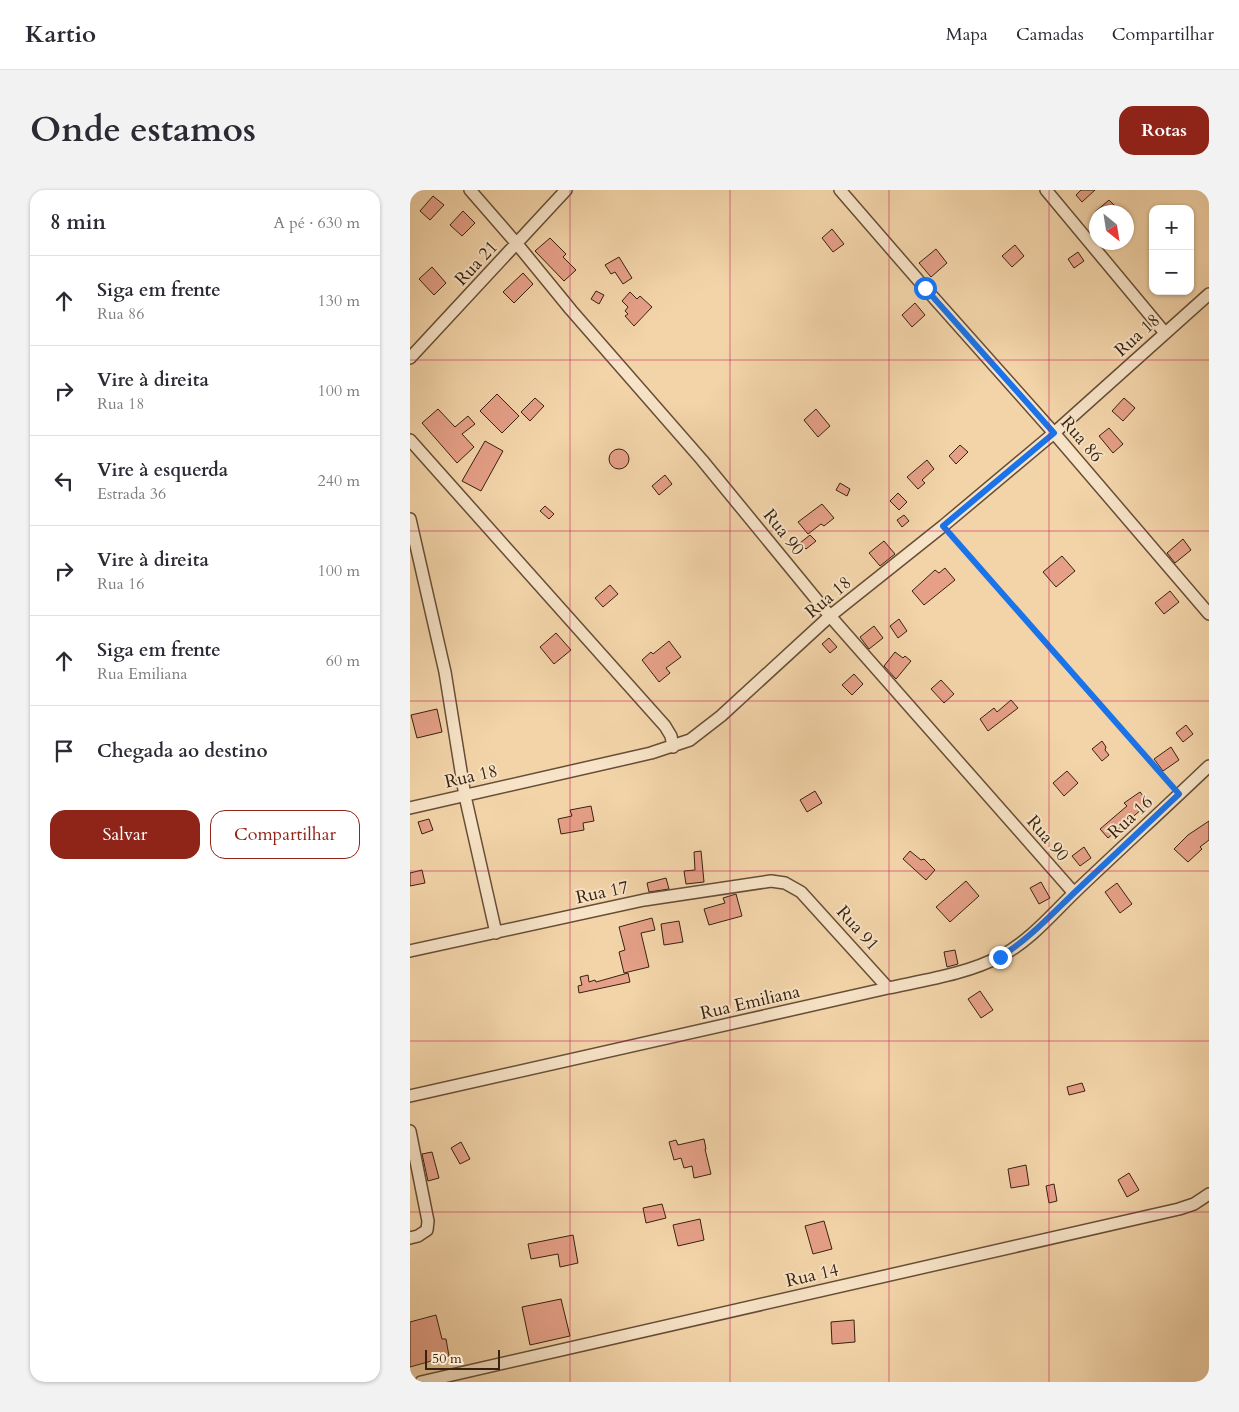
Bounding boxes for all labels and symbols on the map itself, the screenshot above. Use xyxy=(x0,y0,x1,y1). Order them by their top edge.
north arrow xyxy=(1089,205,1134,250)
street label: Rua 21 xyxy=(449,235,504,291)
route start xyxy=(914,277,937,300)
street label: Rua 18 xyxy=(1109,308,1166,363)
street label: Rua 86 xyxy=(1055,411,1109,468)
street label: Rua 90 xyxy=(757,504,810,561)
street label: Rua 18 xyxy=(800,571,857,624)
street label: Rua 18 xyxy=(442,758,500,795)
street label: Rua 16 xyxy=(1102,790,1158,845)
street label: Rua 90 xyxy=(1021,810,1075,867)
street label: Rua 17 xyxy=(573,875,631,910)
street label: Rua 91 xyxy=(830,900,885,957)
route end xyxy=(989,946,1012,969)
street label: Rua Emiliana xyxy=(698,979,803,1026)
street label: Rua 14 xyxy=(783,1257,841,1294)
scale bar xyxy=(425,1347,500,1370)

